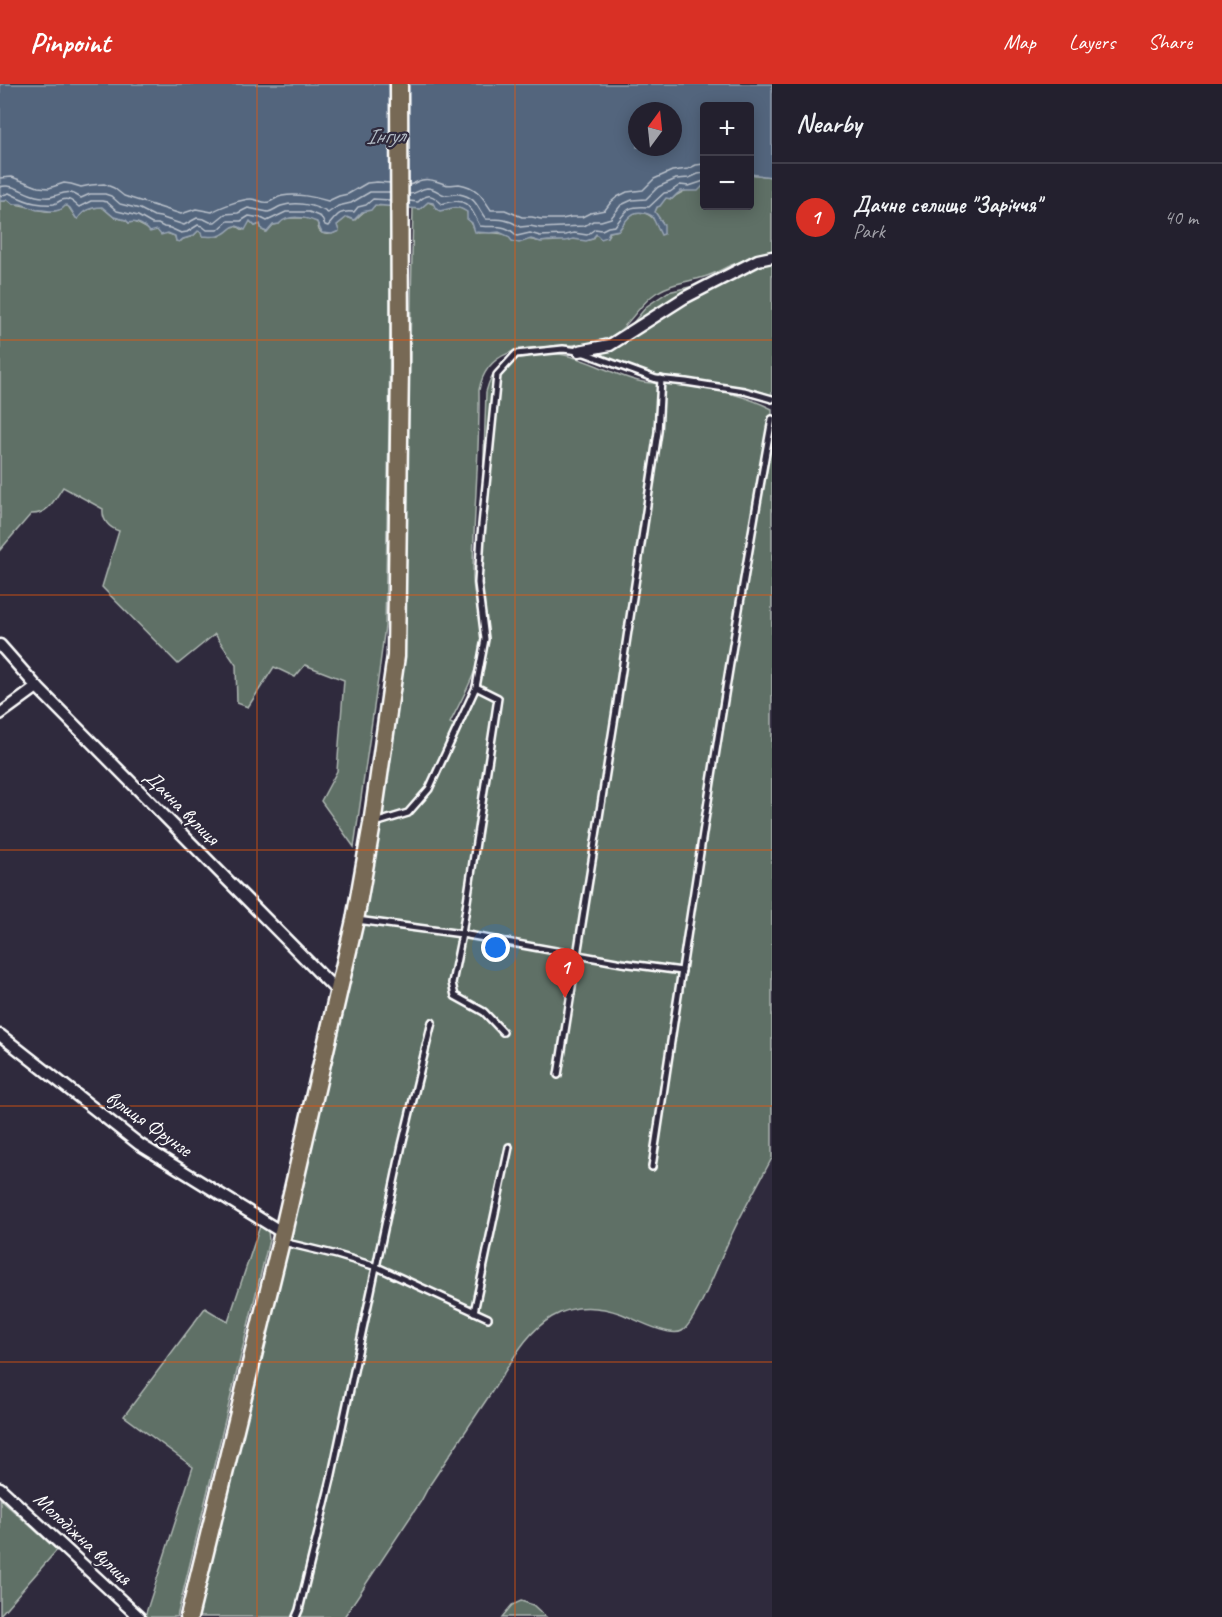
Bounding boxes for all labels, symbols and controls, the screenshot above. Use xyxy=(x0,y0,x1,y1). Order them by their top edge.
text: Pinpoint xyxy=(30,25,110,60)
text: Map xyxy=(1003,29,1036,55)
text: Layers xyxy=(1069,29,1115,55)
text: Share xyxy=(1148,29,1192,55)
north arrow xyxy=(628,102,682,156)
map controls xyxy=(700,102,754,210)
button: + xyxy=(700,102,754,156)
text: Nearby xyxy=(796,107,861,140)
water label: Інгул xyxy=(365,121,409,151)
button: − xyxy=(700,156,754,210)
text: Дачне селище "Заріччя" xyxy=(853,191,1041,219)
text: 1 xyxy=(811,205,820,230)
text: 40 m xyxy=(1164,205,1198,230)
text: Park xyxy=(853,219,885,244)
street label: Дачна вулиця xyxy=(139,764,226,851)
your location xyxy=(481,933,510,962)
pin: 1 xyxy=(546,948,584,998)
street label: вулиця Фрунзе xyxy=(101,1084,198,1163)
street label: Молодіжна вулиця xyxy=(28,1486,139,1591)

